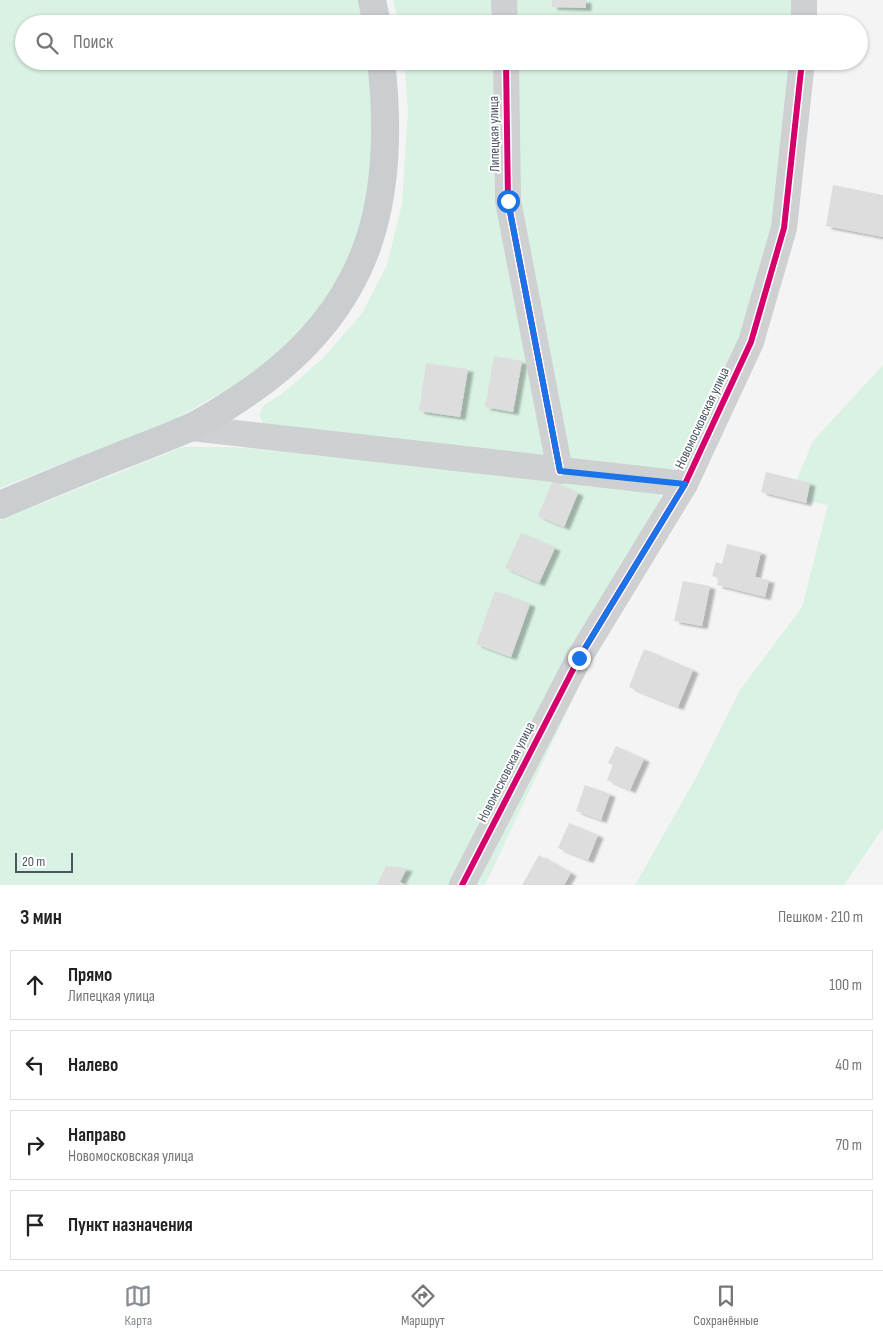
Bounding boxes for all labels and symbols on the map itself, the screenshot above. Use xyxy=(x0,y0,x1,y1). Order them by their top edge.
street label: Липецкая улица xyxy=(485,96,503,172)
route start xyxy=(497,190,520,213)
street label: Новомосковская улица xyxy=(671,365,733,471)
route end xyxy=(568,647,591,670)
street label: Новомосковская улица xyxy=(473,719,539,825)
scale bar xyxy=(15,850,72,873)

